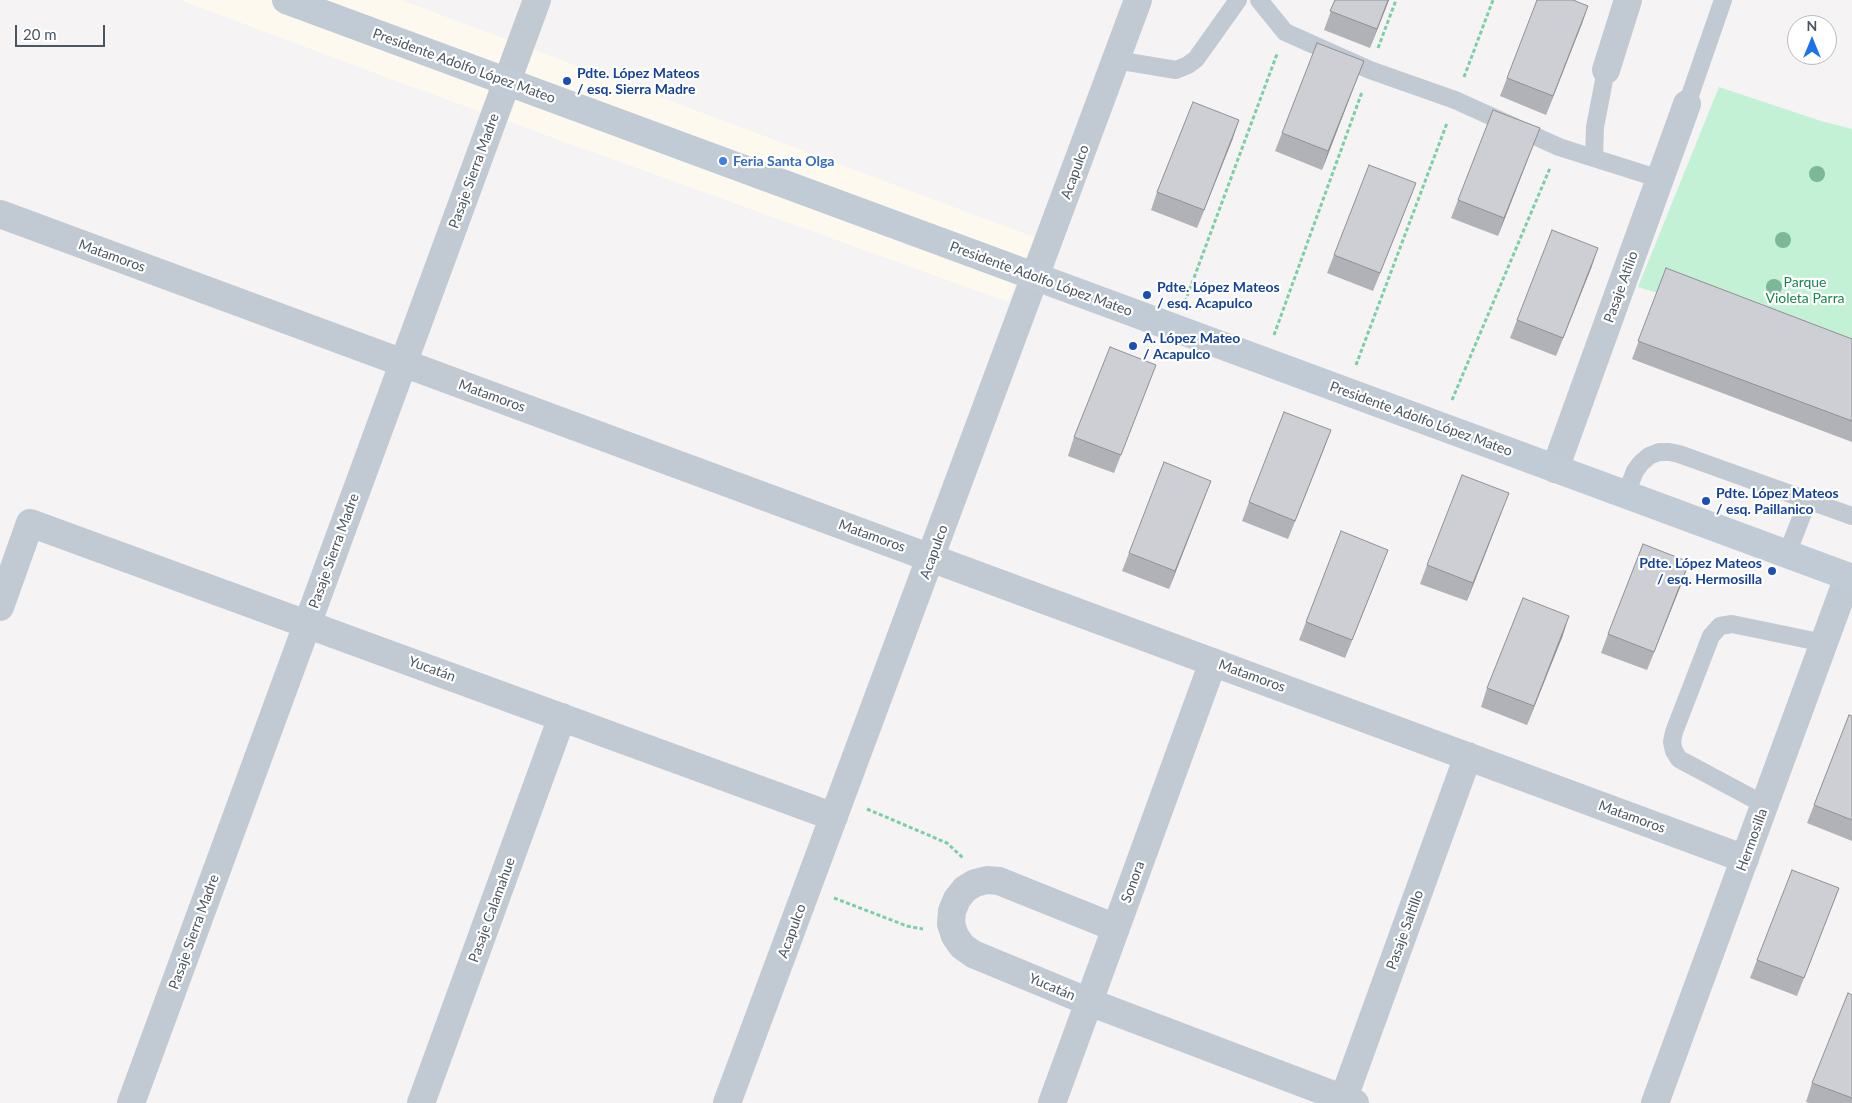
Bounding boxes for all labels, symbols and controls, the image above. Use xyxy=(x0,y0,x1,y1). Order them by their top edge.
scale bar xyxy=(18,15,108,47)
north arrow xyxy=(1787,15,1837,65)
text: N xyxy=(1807,17,1817,34)
text: 20 m xyxy=(23,25,57,43)
street label: Presidente Adolfo López Mateo xyxy=(370,25,558,107)
place label: Pdte. López Mateos / esq. Sierra Madre xyxy=(577,65,700,98)
marker: Pdte. López Mateos / esq. Sierra Madre xyxy=(561,75,573,87)
street label: Pasaje Sierra Madre xyxy=(445,111,503,231)
street label: Acapulco xyxy=(1057,143,1093,201)
place label: Feria Santa Olga xyxy=(733,153,834,169)
marker: Feria Santa Olga xyxy=(717,155,729,167)
street label: Matamoros xyxy=(76,236,148,276)
street label: Presidente Adolfo López Mateo xyxy=(947,238,1135,320)
street label: Pasaje Atilio xyxy=(1600,249,1642,325)
park label: Parque Violeta Parra xyxy=(1765,274,1845,306)
place label: Pdte. López Mateos / esq. Acapulco xyxy=(1157,279,1280,312)
marker: Pdte. López Mateos / esq. Acapulco xyxy=(1141,289,1153,301)
place label: A. López Mateo / Acapulco xyxy=(1143,330,1240,362)
marker: A. López Mateo / Acapulco xyxy=(1127,340,1139,352)
street label: Matamoros xyxy=(456,376,528,416)
street label: Presidente Adolfo López Mateo xyxy=(1327,378,1515,460)
place label: Pdte. López Mateos / esq. Paillanico xyxy=(1716,485,1839,518)
street label: Pasaje Sierra Madre xyxy=(305,491,363,611)
marker: Pdte. López Mateos / esq. Paillanico xyxy=(1700,495,1712,507)
street label: Matamoros xyxy=(836,516,908,556)
street label: Acapulco xyxy=(916,523,952,581)
place label: Pdte. López Mateos / esq. Hermosilla xyxy=(1639,555,1762,588)
marker: Pdte. López Mateos / esq. Hermosilla xyxy=(1766,565,1778,577)
street label: Yucatán xyxy=(406,653,458,685)
street label: Matamoros xyxy=(1216,656,1288,696)
street label: Matamoros xyxy=(1596,797,1668,837)
street label: Hermosilla xyxy=(1733,806,1771,874)
street label: Pasaje Calamahue xyxy=(465,855,519,965)
street label: Sonora xyxy=(1118,859,1148,905)
street label: Pasaje Sierra Madre xyxy=(165,872,223,992)
street label: Pasaje Saltillo xyxy=(1383,888,1427,972)
street label: Acapulco xyxy=(774,902,810,960)
street label: Yucatán xyxy=(1026,970,1078,1004)

